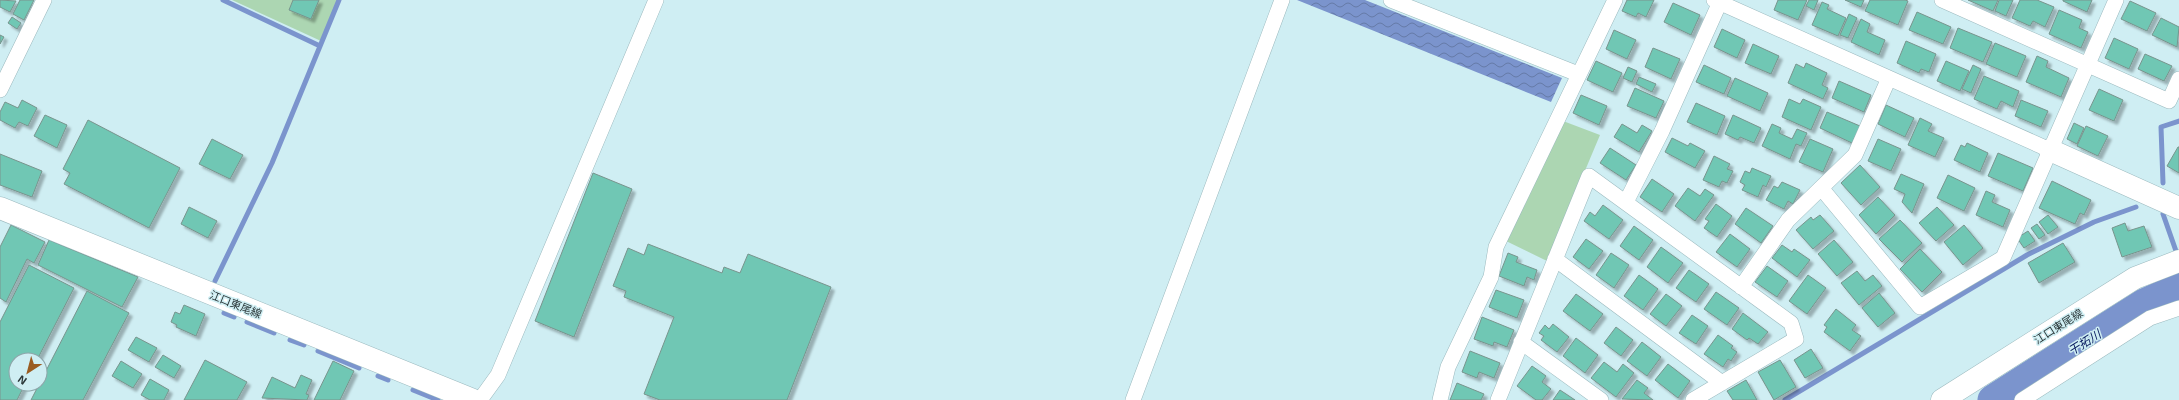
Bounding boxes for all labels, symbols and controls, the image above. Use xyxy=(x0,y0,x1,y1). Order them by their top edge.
street label: 江口東尾線 xyxy=(208,288,264,320)
street label: 江口東尾線 xyxy=(2031,306,2085,346)
water label: 干拓川 xyxy=(2065,325,2105,357)
north arrow xyxy=(8,352,48,392)
text: N xyxy=(15,373,29,388)

